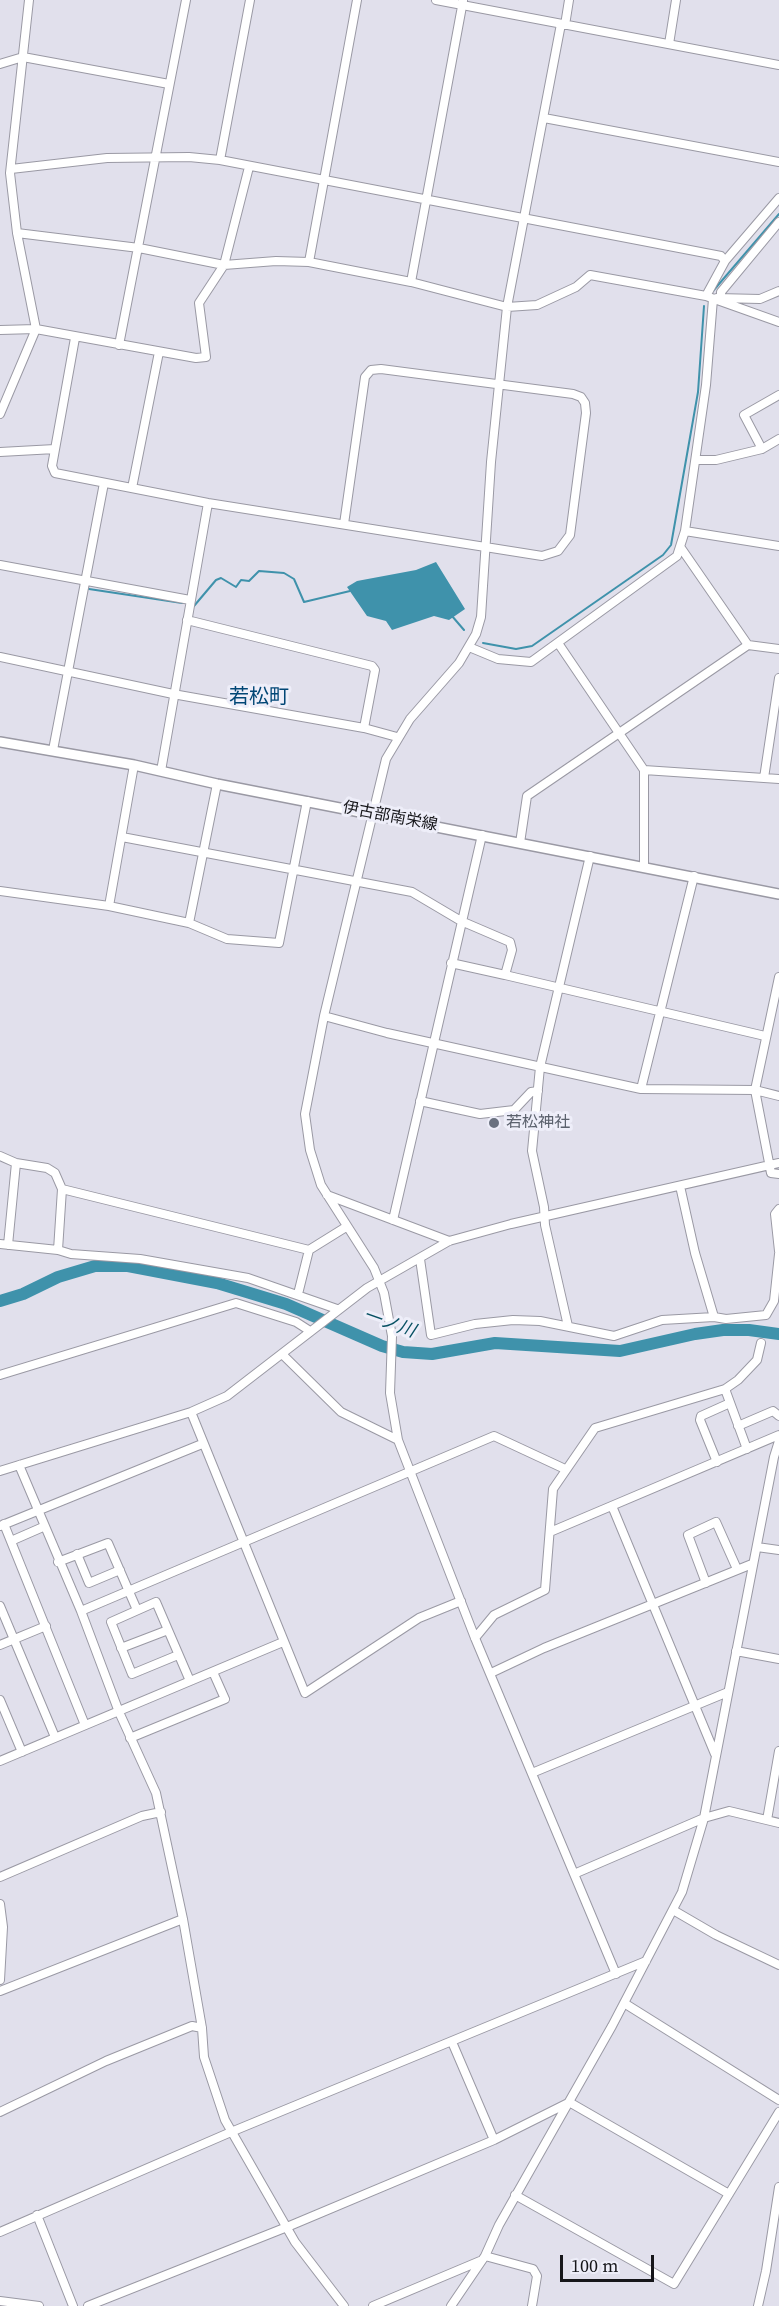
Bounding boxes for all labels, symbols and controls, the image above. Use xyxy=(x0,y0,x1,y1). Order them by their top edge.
district label: 若松町 xyxy=(229,686,289,710)
street label: 伊古部南栄線 xyxy=(341,798,439,836)
place label: 若松神社 xyxy=(506,1113,570,1133)
marker: 若松神社 xyxy=(487,1116,501,1130)
water label: 一ノ川 xyxy=(360,1305,418,1343)
scale bar xyxy=(563,2243,658,2281)
text: 100 m xyxy=(571,2253,618,2278)

